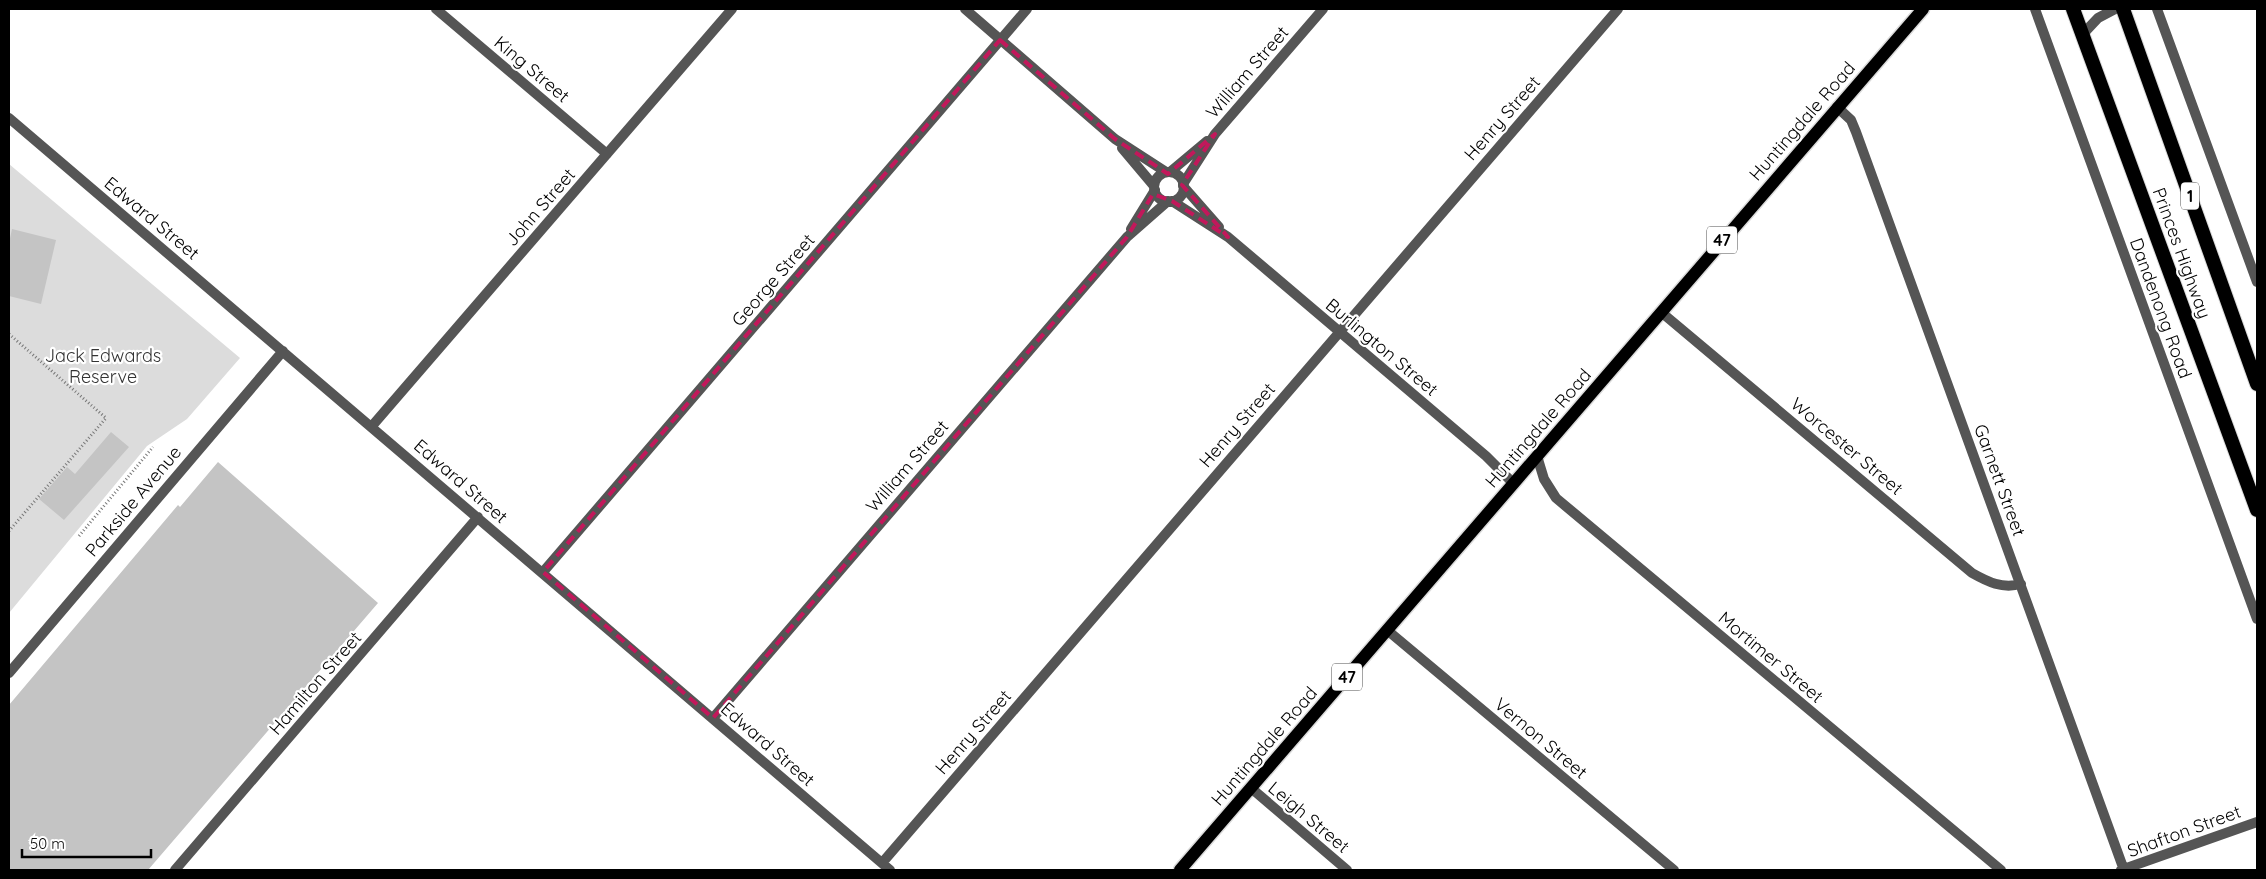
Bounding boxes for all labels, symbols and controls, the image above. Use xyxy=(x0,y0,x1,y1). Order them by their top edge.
street label: William Street xyxy=(1201,21,1293,123)
street label: King Street xyxy=(489,31,575,107)
street label: Huntingdale Road xyxy=(1744,57,1860,185)
street label: Henry Street xyxy=(1459,71,1545,165)
street label: John Street xyxy=(500,163,580,251)
street label: Edward Street xyxy=(100,172,204,264)
road number: 1 xyxy=(2181,182,2199,210)
street label: Princes Highway xyxy=(2148,184,2216,322)
road number: 47 xyxy=(1707,226,1737,254)
street label: George Street xyxy=(726,229,820,331)
street label: Dandenong Road xyxy=(2125,235,2197,381)
street label: Burlington Street xyxy=(1321,293,1443,401)
park label: Jack Edwards Reserve xyxy=(45,344,161,388)
street label: Huntingdale Road xyxy=(1480,364,1596,492)
street label: Henry Street xyxy=(1194,378,1280,472)
street label: Worcester Street xyxy=(1786,392,1908,500)
street label: William Street xyxy=(861,415,953,517)
street label: Garnett Street xyxy=(1969,421,2031,539)
street label: Edward Street xyxy=(409,434,513,528)
street label: Parkside Avenue xyxy=(80,441,186,561)
street label: Mortimer Street xyxy=(1714,606,1828,708)
street label: Hamilton Street xyxy=(264,627,366,739)
road number: 47 xyxy=(1332,664,1362,690)
street label: Huntingdale Road xyxy=(1206,682,1322,810)
street label: Henry Street xyxy=(930,685,1016,779)
street label: Vernon Street xyxy=(1490,692,1592,784)
street label: Edward Street xyxy=(716,697,820,791)
street label: Leigh Street xyxy=(1264,776,1354,858)
street label: Shafton Street xyxy=(2124,800,2244,862)
scale bar xyxy=(22,826,151,858)
text: 50 m xyxy=(30,834,65,853)

